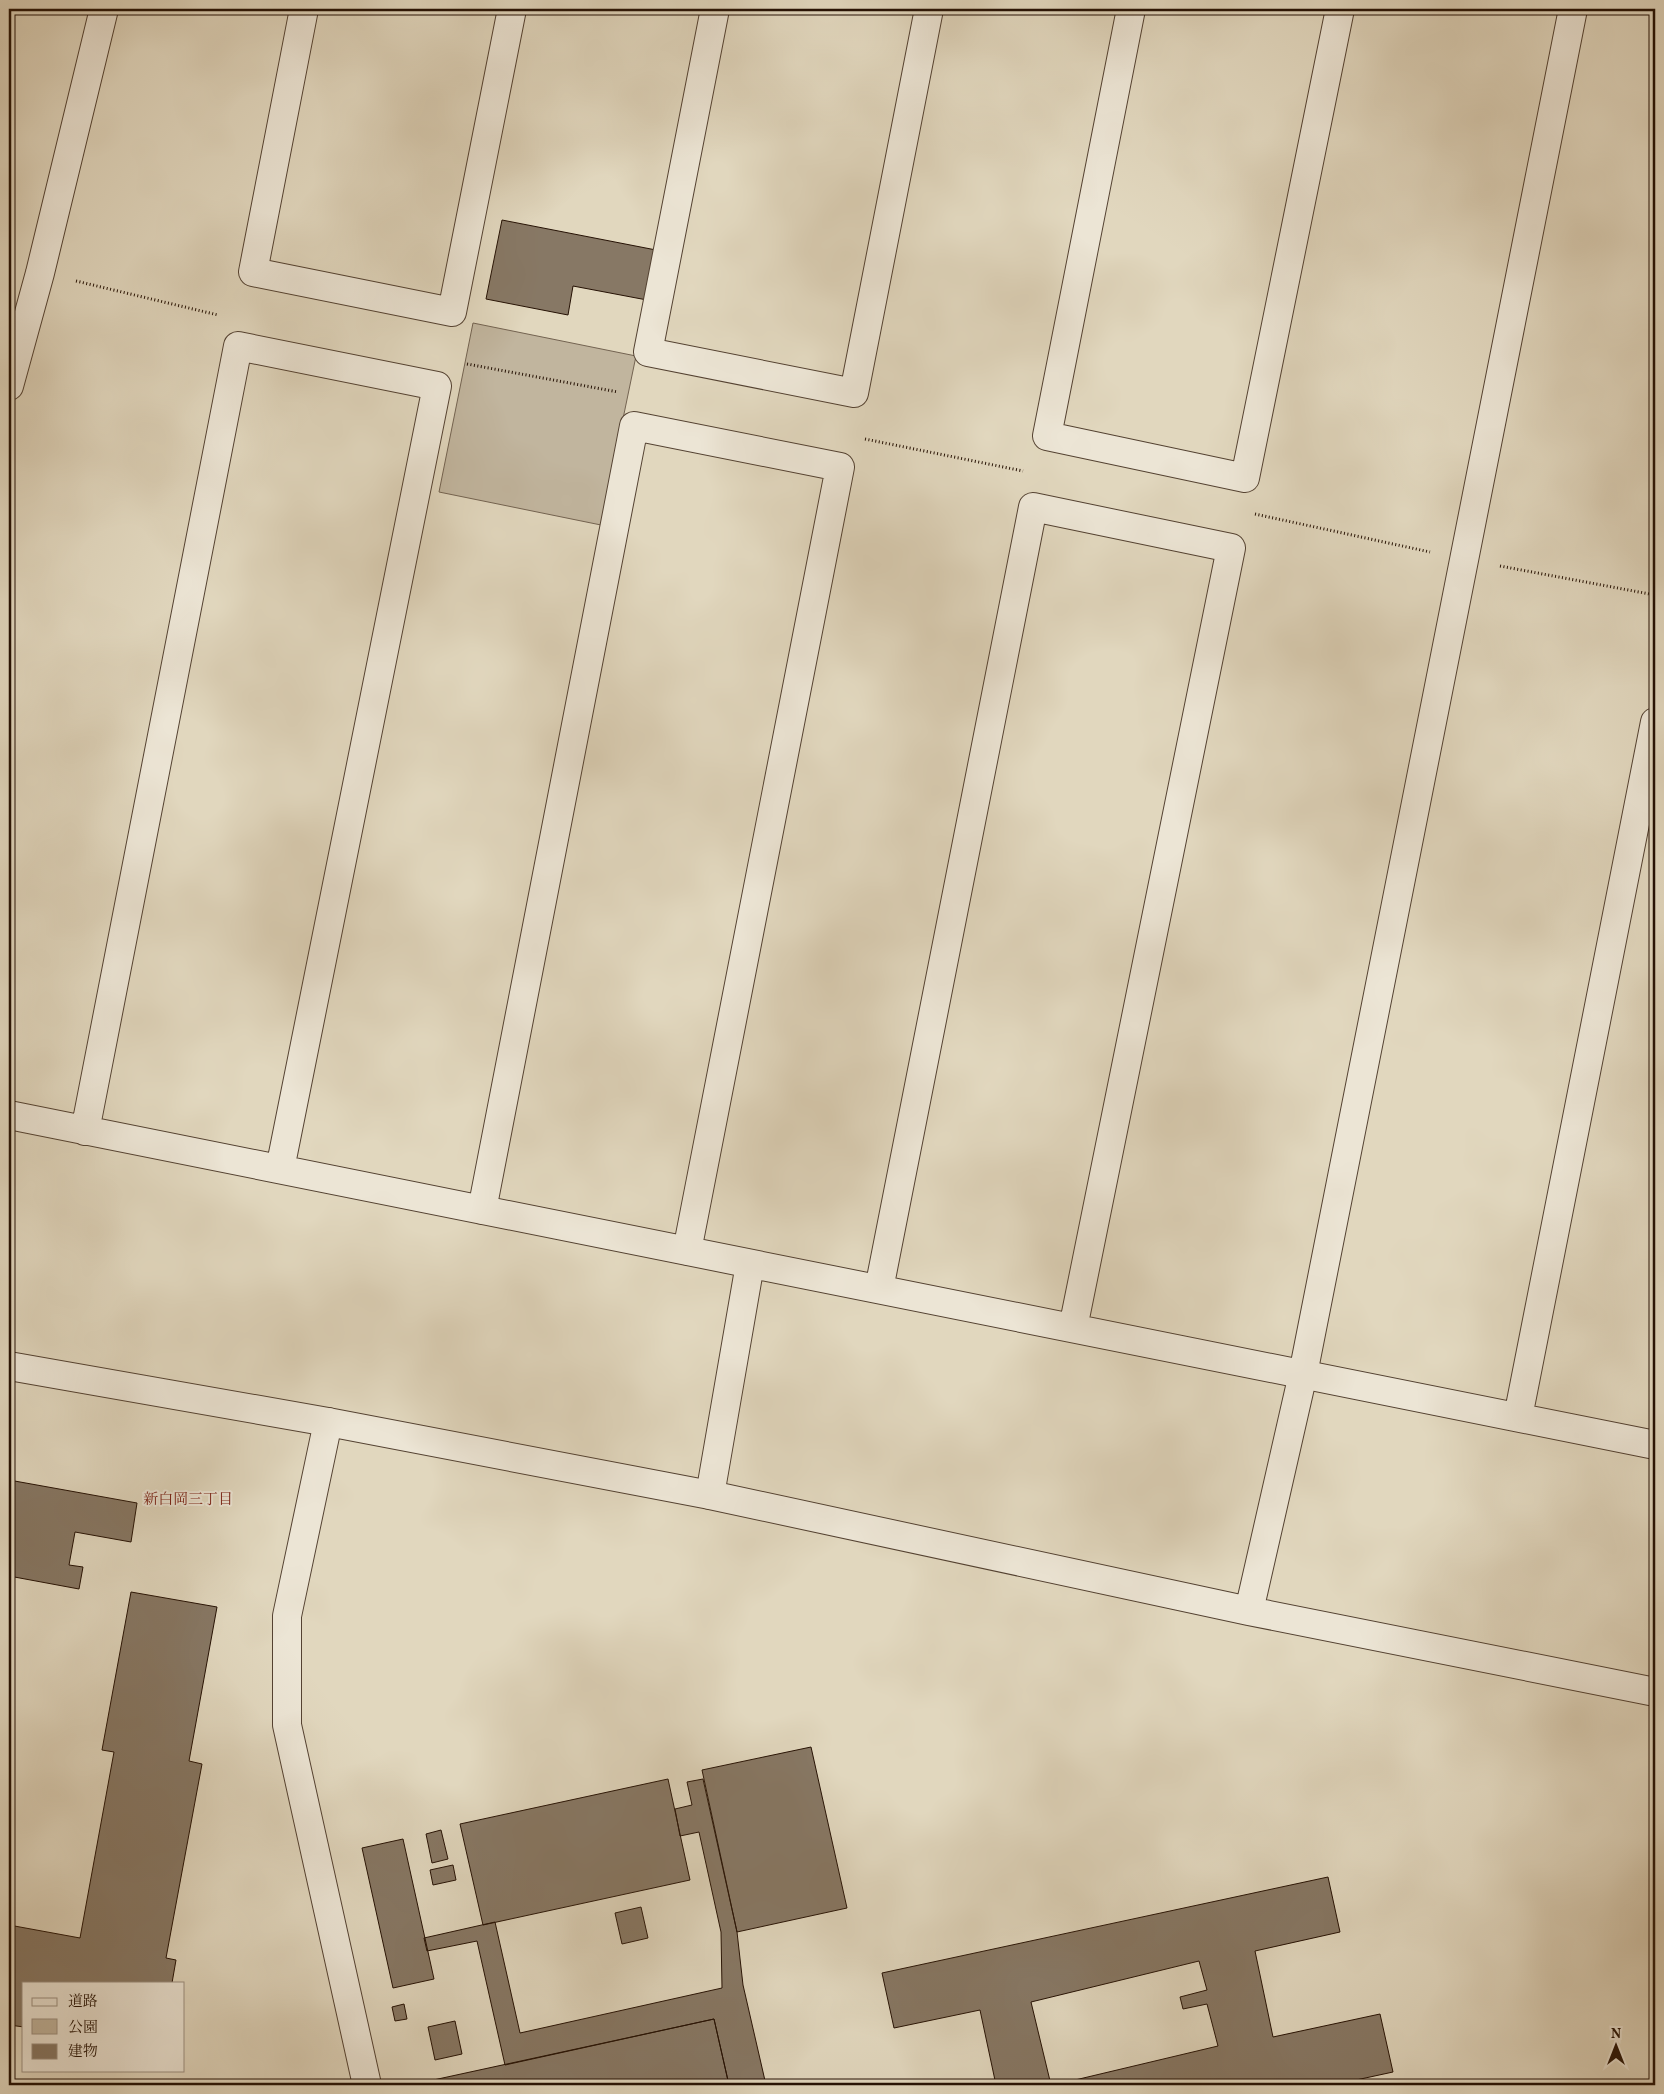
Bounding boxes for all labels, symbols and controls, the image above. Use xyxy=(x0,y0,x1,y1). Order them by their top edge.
district label: 新白岡三丁目 xyxy=(143,1490,233,1511)
legend xyxy=(22,1982,185,2072)
text: 道路 xyxy=(68,1992,98,2013)
text: 公園 xyxy=(68,2018,98,2039)
north arrow xyxy=(1592,2022,1642,2072)
text: N xyxy=(1611,2025,1621,2044)
text: 建物 xyxy=(68,2042,98,2063)

